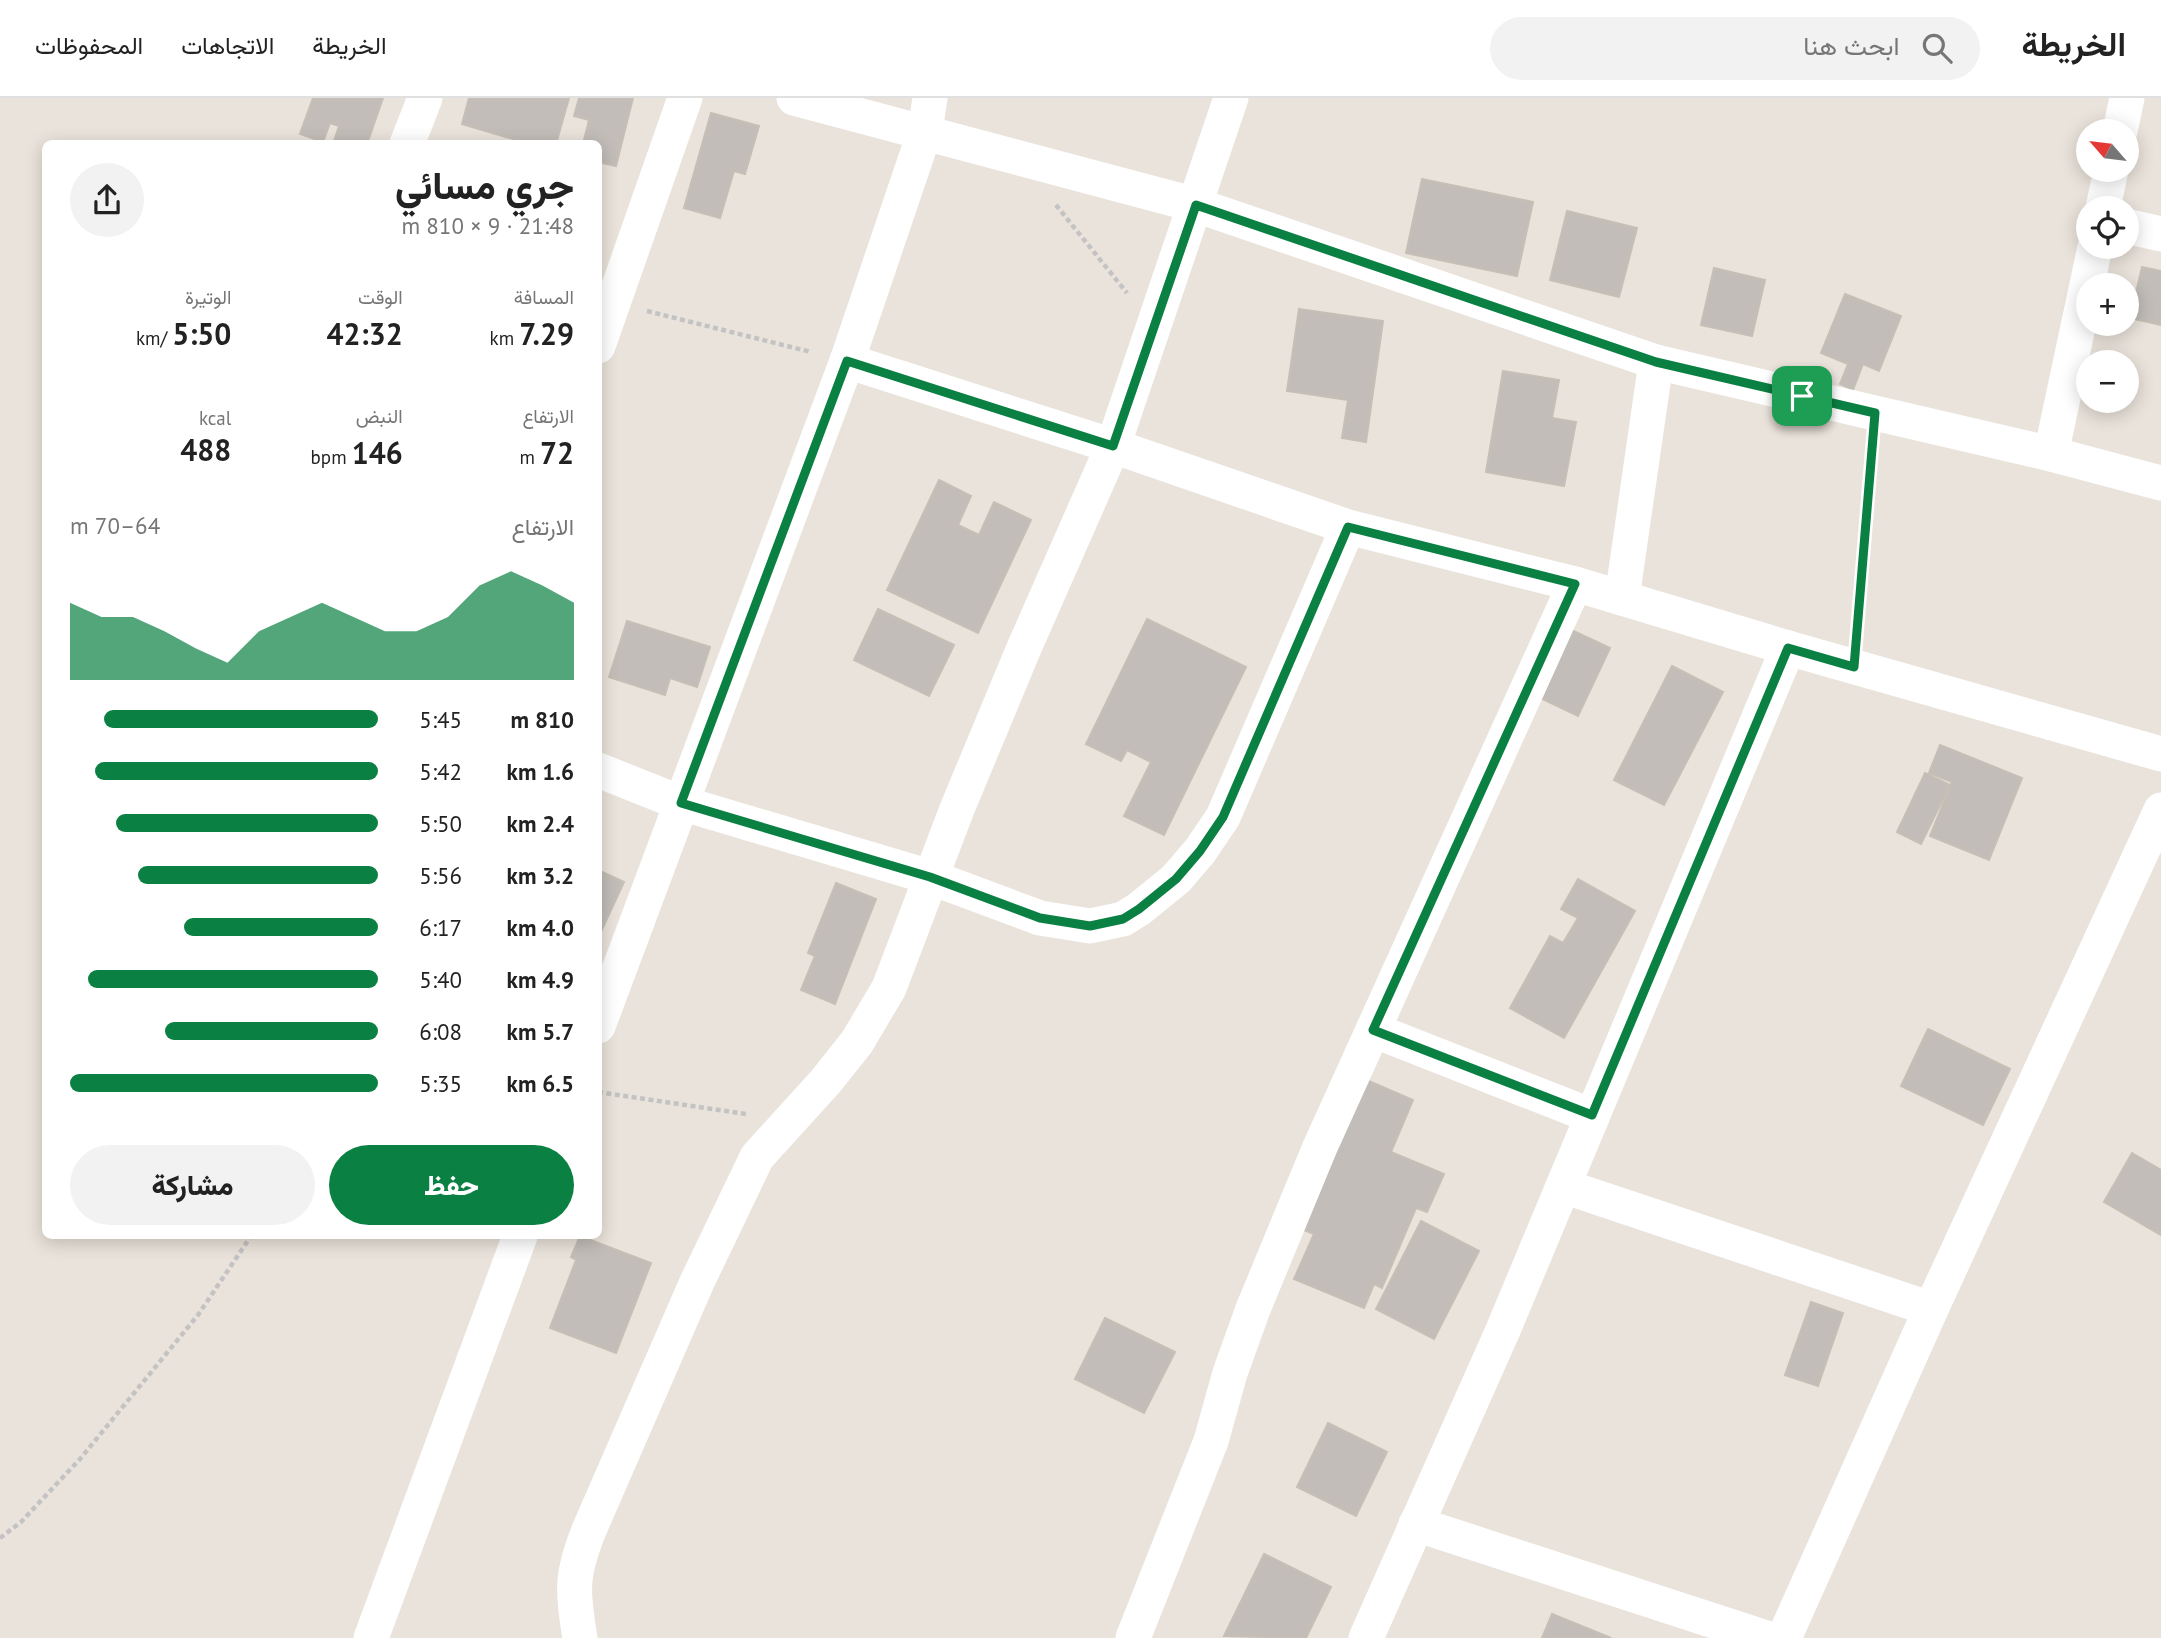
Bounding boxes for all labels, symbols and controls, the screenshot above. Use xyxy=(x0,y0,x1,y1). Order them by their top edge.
search box xyxy=(1490,17,1980,80)
text: الخريطة xyxy=(2022,22,2126,65)
text: ابحث هنا xyxy=(1803,29,1900,62)
icon: search xyxy=(1918,29,1956,67)
text: المحفوظات xyxy=(35,30,143,61)
text: الاتجاهات xyxy=(181,30,274,61)
text: الخريطة xyxy=(312,30,387,61)
north arrow xyxy=(2076,119,2138,182)
map controls xyxy=(2076,119,2139,413)
text: جري مسائي xyxy=(395,160,574,209)
button: share xyxy=(70,163,144,237)
button: locate xyxy=(2076,196,2139,259)
text: 21:48 · 9 × 810 m xyxy=(401,211,574,240)
button: + xyxy=(2076,273,2139,336)
text: الوتيرة xyxy=(185,285,231,309)
text: الوقت xyxy=(358,285,403,309)
text: المسافة xyxy=(514,285,574,309)
text: 5:50 xyxy=(172,314,231,353)
text: 42:32 xyxy=(327,314,403,353)
text: 7.29 xyxy=(519,314,574,353)
text: /km xyxy=(136,326,172,350)
text: km xyxy=(490,326,519,350)
button: − xyxy=(2076,350,2139,413)
pin xyxy=(1772,366,1832,426)
icon: arrive xyxy=(1783,377,1821,415)
text: النبض xyxy=(356,404,403,428)
text: الارتفاع xyxy=(522,404,574,428)
text: kcal xyxy=(199,406,231,430)
text: 488 xyxy=(180,430,231,469)
text: 146 xyxy=(352,433,403,472)
text: 72 xyxy=(540,433,574,472)
text: bpm xyxy=(311,445,352,469)
text: m xyxy=(519,445,540,469)
text: 64–70 m xyxy=(70,511,160,540)
text: الارتفاع xyxy=(512,512,574,541)
text: 5:45 xyxy=(419,705,462,734)
text: 810 m xyxy=(511,705,574,734)
text: 5:42 xyxy=(419,757,462,786)
text: 1.6 km xyxy=(507,757,574,786)
text: 5:50 xyxy=(419,809,462,838)
text: 2.4 km xyxy=(507,809,574,838)
text: 5:56 xyxy=(419,861,462,890)
text: 3.2 km xyxy=(507,861,574,890)
text: 6:17 xyxy=(419,913,462,942)
text: 4.0 km xyxy=(507,913,574,942)
text: 5:40 xyxy=(419,965,462,994)
text: 4.9 km xyxy=(507,965,574,994)
text: 6:08 xyxy=(419,1017,462,1046)
text: 5.7 km xyxy=(507,1017,574,1046)
text: 5:35 xyxy=(419,1069,462,1098)
text: 6.5 km xyxy=(507,1069,574,1098)
button: مشاركة xyxy=(70,1145,315,1225)
button: حفظ xyxy=(329,1145,574,1225)

